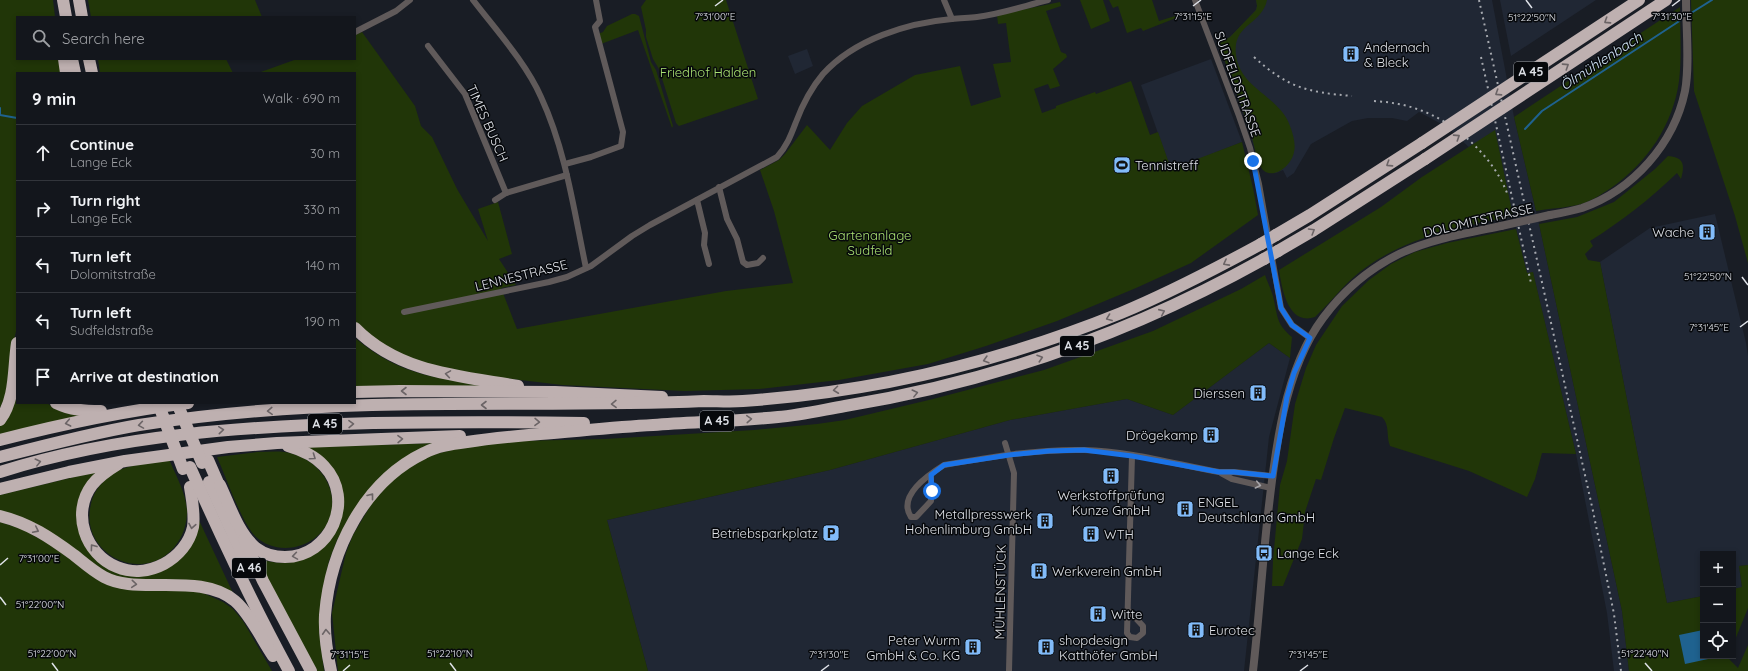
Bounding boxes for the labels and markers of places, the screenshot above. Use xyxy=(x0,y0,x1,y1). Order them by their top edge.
place label: Andernach & Bleck xyxy=(1364,39,1430,70)
building icon: Andernach & Bleck xyxy=(1341,44,1361,64)
sports icon: Tennistreff xyxy=(1112,155,1132,175)
place label: Tennistreff xyxy=(1135,157,1199,173)
building icon: Wache xyxy=(1697,222,1717,242)
place label: Wache xyxy=(1652,224,1694,240)
building icon: Dierssen xyxy=(1248,383,1268,403)
place label: Dierssen xyxy=(1193,385,1245,401)
building icon: Drögekamp xyxy=(1201,425,1221,445)
place label: Drögekamp xyxy=(1126,427,1198,443)
building icon: Werkstoffprüfung Kunze GmbH xyxy=(1101,466,1121,486)
place label: Werkstoffprüfung Kunze GmbH xyxy=(1057,487,1165,518)
place label: ENGEL Deutschland GmbH xyxy=(1198,494,1315,525)
building icon: ENGEL Deutschland GmbH xyxy=(1175,499,1195,519)
place label: Metallpresswerk Hohenlimburg GmbH xyxy=(905,506,1032,537)
building icon: Metallpresswerk Hohenlimburg GmbH xyxy=(1035,511,1055,531)
parking icon: Betriebsparkplatz xyxy=(821,523,841,543)
building icon: WTH xyxy=(1081,524,1101,544)
place label: Betriebsparkplatz xyxy=(712,525,818,541)
place label: WTH xyxy=(1104,526,1134,542)
bus stop icon: Lange Eck xyxy=(1254,543,1274,563)
place label: Lange Eck xyxy=(1277,545,1339,561)
building icon: Werkverein GmbH xyxy=(1029,561,1049,581)
place label: Werkverein GmbH xyxy=(1052,563,1162,579)
building icon: Witte xyxy=(1088,604,1108,624)
place label: Witte xyxy=(1111,606,1142,622)
building icon: Eurotec xyxy=(1186,620,1206,640)
place label: Eurotec xyxy=(1209,622,1255,638)
place label: Peter Wurm GmbH & Co. KG xyxy=(866,632,960,663)
place label: shopdesign Katthöfer GmbH xyxy=(1059,632,1158,663)
building icon: Peter Wurm GmbH & Co. KG xyxy=(963,637,983,657)
building icon: shopdesign Katthöfer GmbH xyxy=(1036,637,1056,657)

